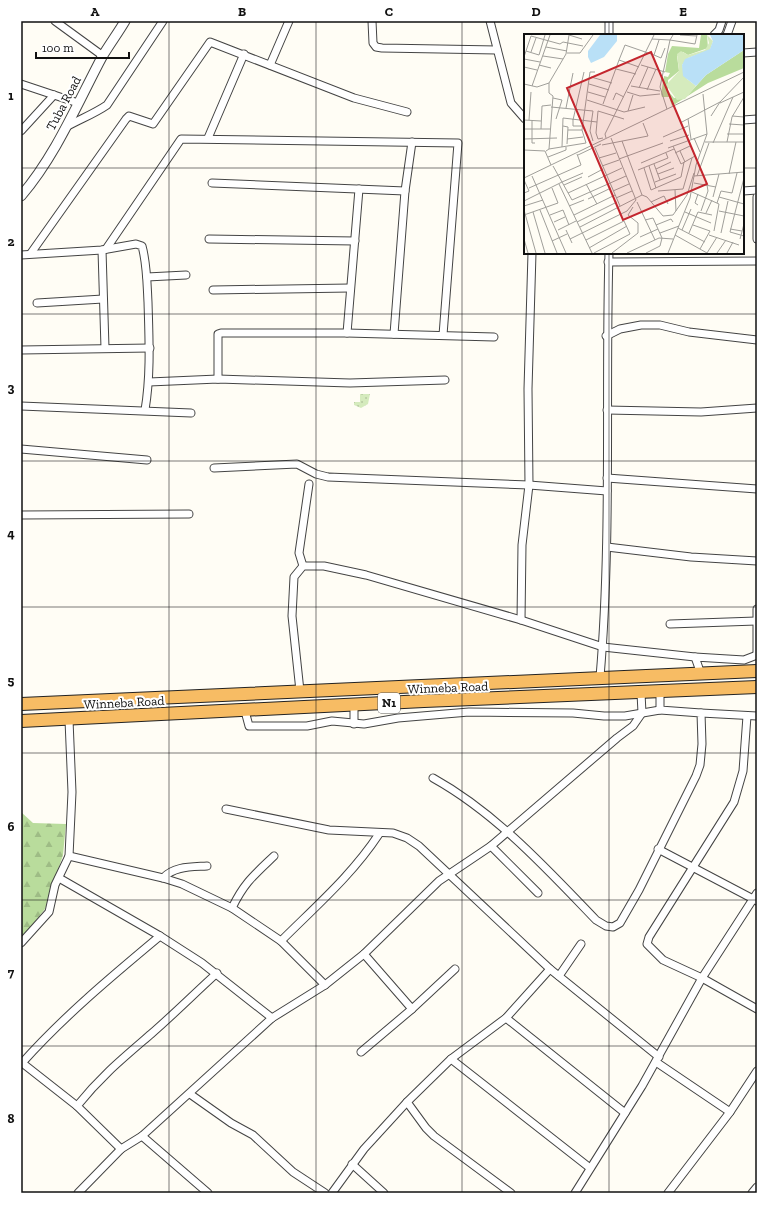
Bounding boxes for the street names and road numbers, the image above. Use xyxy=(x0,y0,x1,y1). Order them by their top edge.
street label: Tuba Road xyxy=(43,73,84,133)
street label: Winneba Road xyxy=(407,679,489,696)
street label: Winneba Road xyxy=(83,693,165,712)
road number: N1 xyxy=(378,693,400,713)

